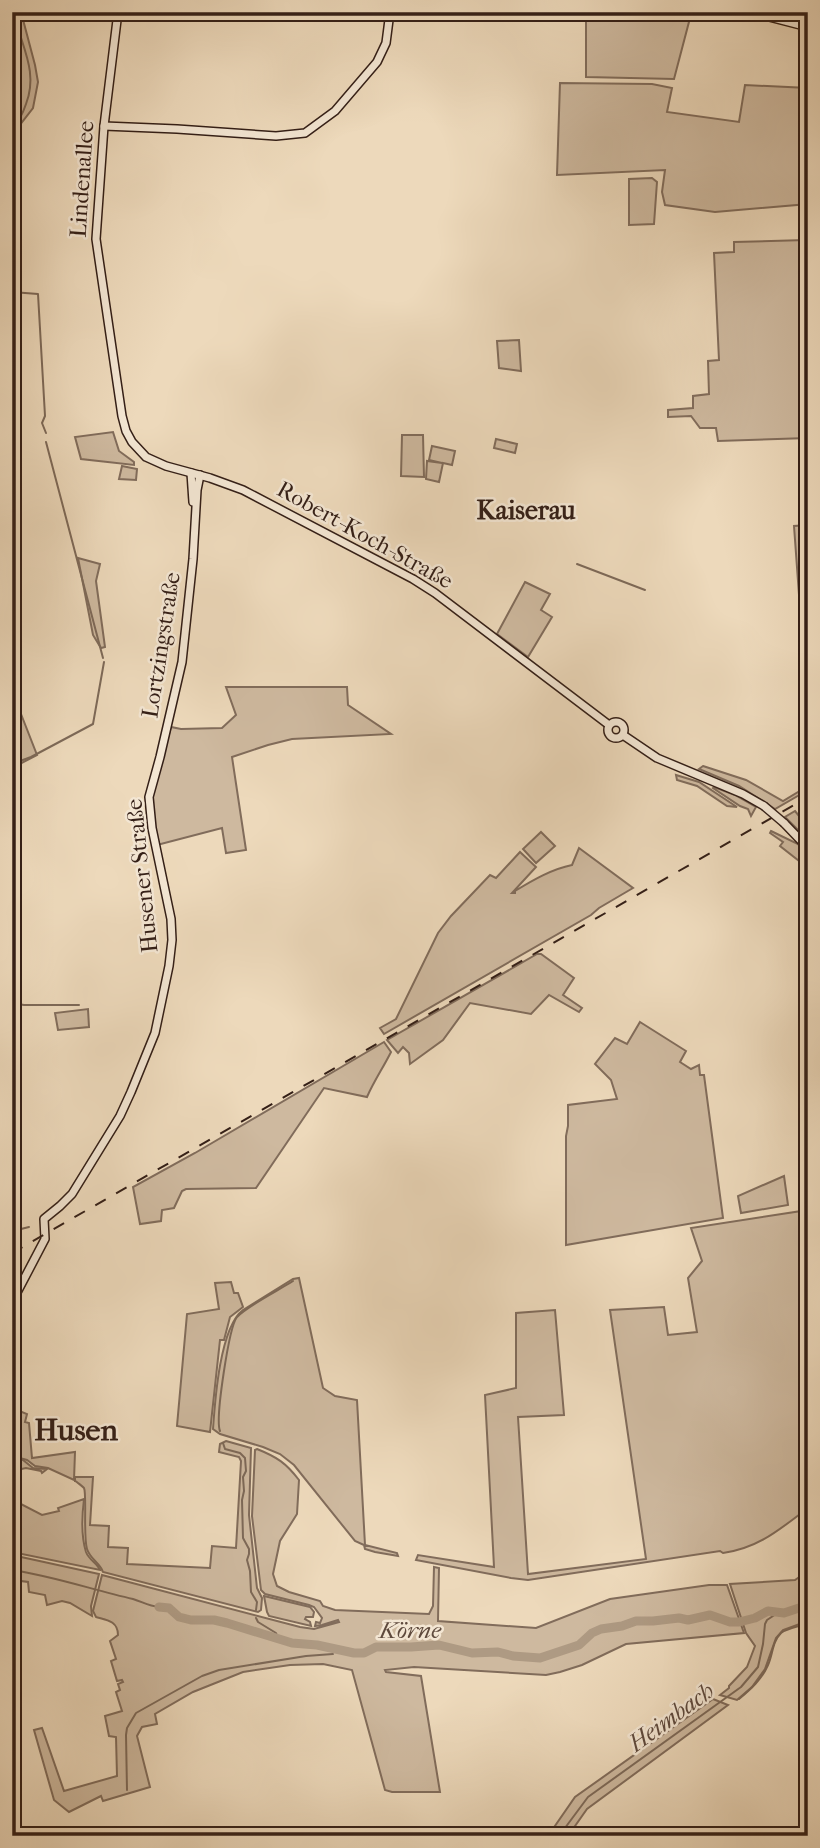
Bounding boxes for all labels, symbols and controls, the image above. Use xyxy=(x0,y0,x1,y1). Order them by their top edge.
street label: Lindenallee xyxy=(64,120,100,238)
street label: Robert-Koch-Straße xyxy=(272,475,458,595)
district label: Kaiserau xyxy=(476,495,576,526)
street label: Lortzingstraße xyxy=(136,570,186,720)
street label: Husener Straße xyxy=(120,798,164,954)
district label: Husen xyxy=(34,1413,118,1448)
water label: Körne xyxy=(377,1616,442,1644)
water label: Heimbach xyxy=(622,1677,719,1758)

